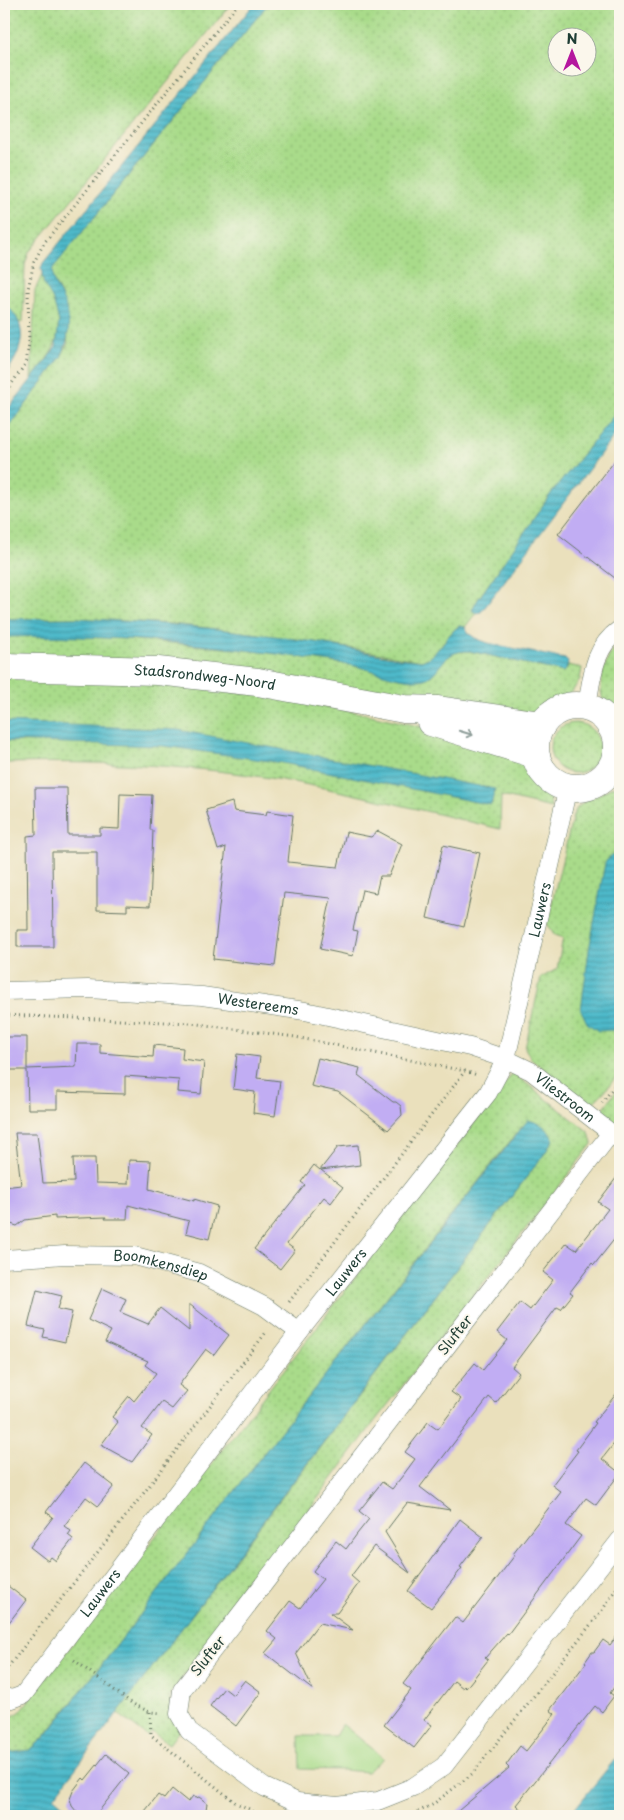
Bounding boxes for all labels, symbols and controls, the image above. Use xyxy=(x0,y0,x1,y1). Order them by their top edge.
north arrow xyxy=(546,28,596,78)
text: N xyxy=(566,28,578,49)
street label: Stadsrondweg-Noord xyxy=(133,659,277,695)
one-way arrow xyxy=(458,729,474,739)
street label: Lauwers xyxy=(523,880,556,939)
street label: Westereems xyxy=(216,987,300,1020)
street label: Vliestroom xyxy=(531,1067,600,1127)
street label: Lauwers xyxy=(320,1244,371,1300)
street label: Boomkensdiep xyxy=(113,1245,212,1286)
street label: Slufter xyxy=(432,1310,477,1359)
street label: Lauwers xyxy=(75,1564,125,1621)
street label: Slufter xyxy=(185,1631,230,1680)

